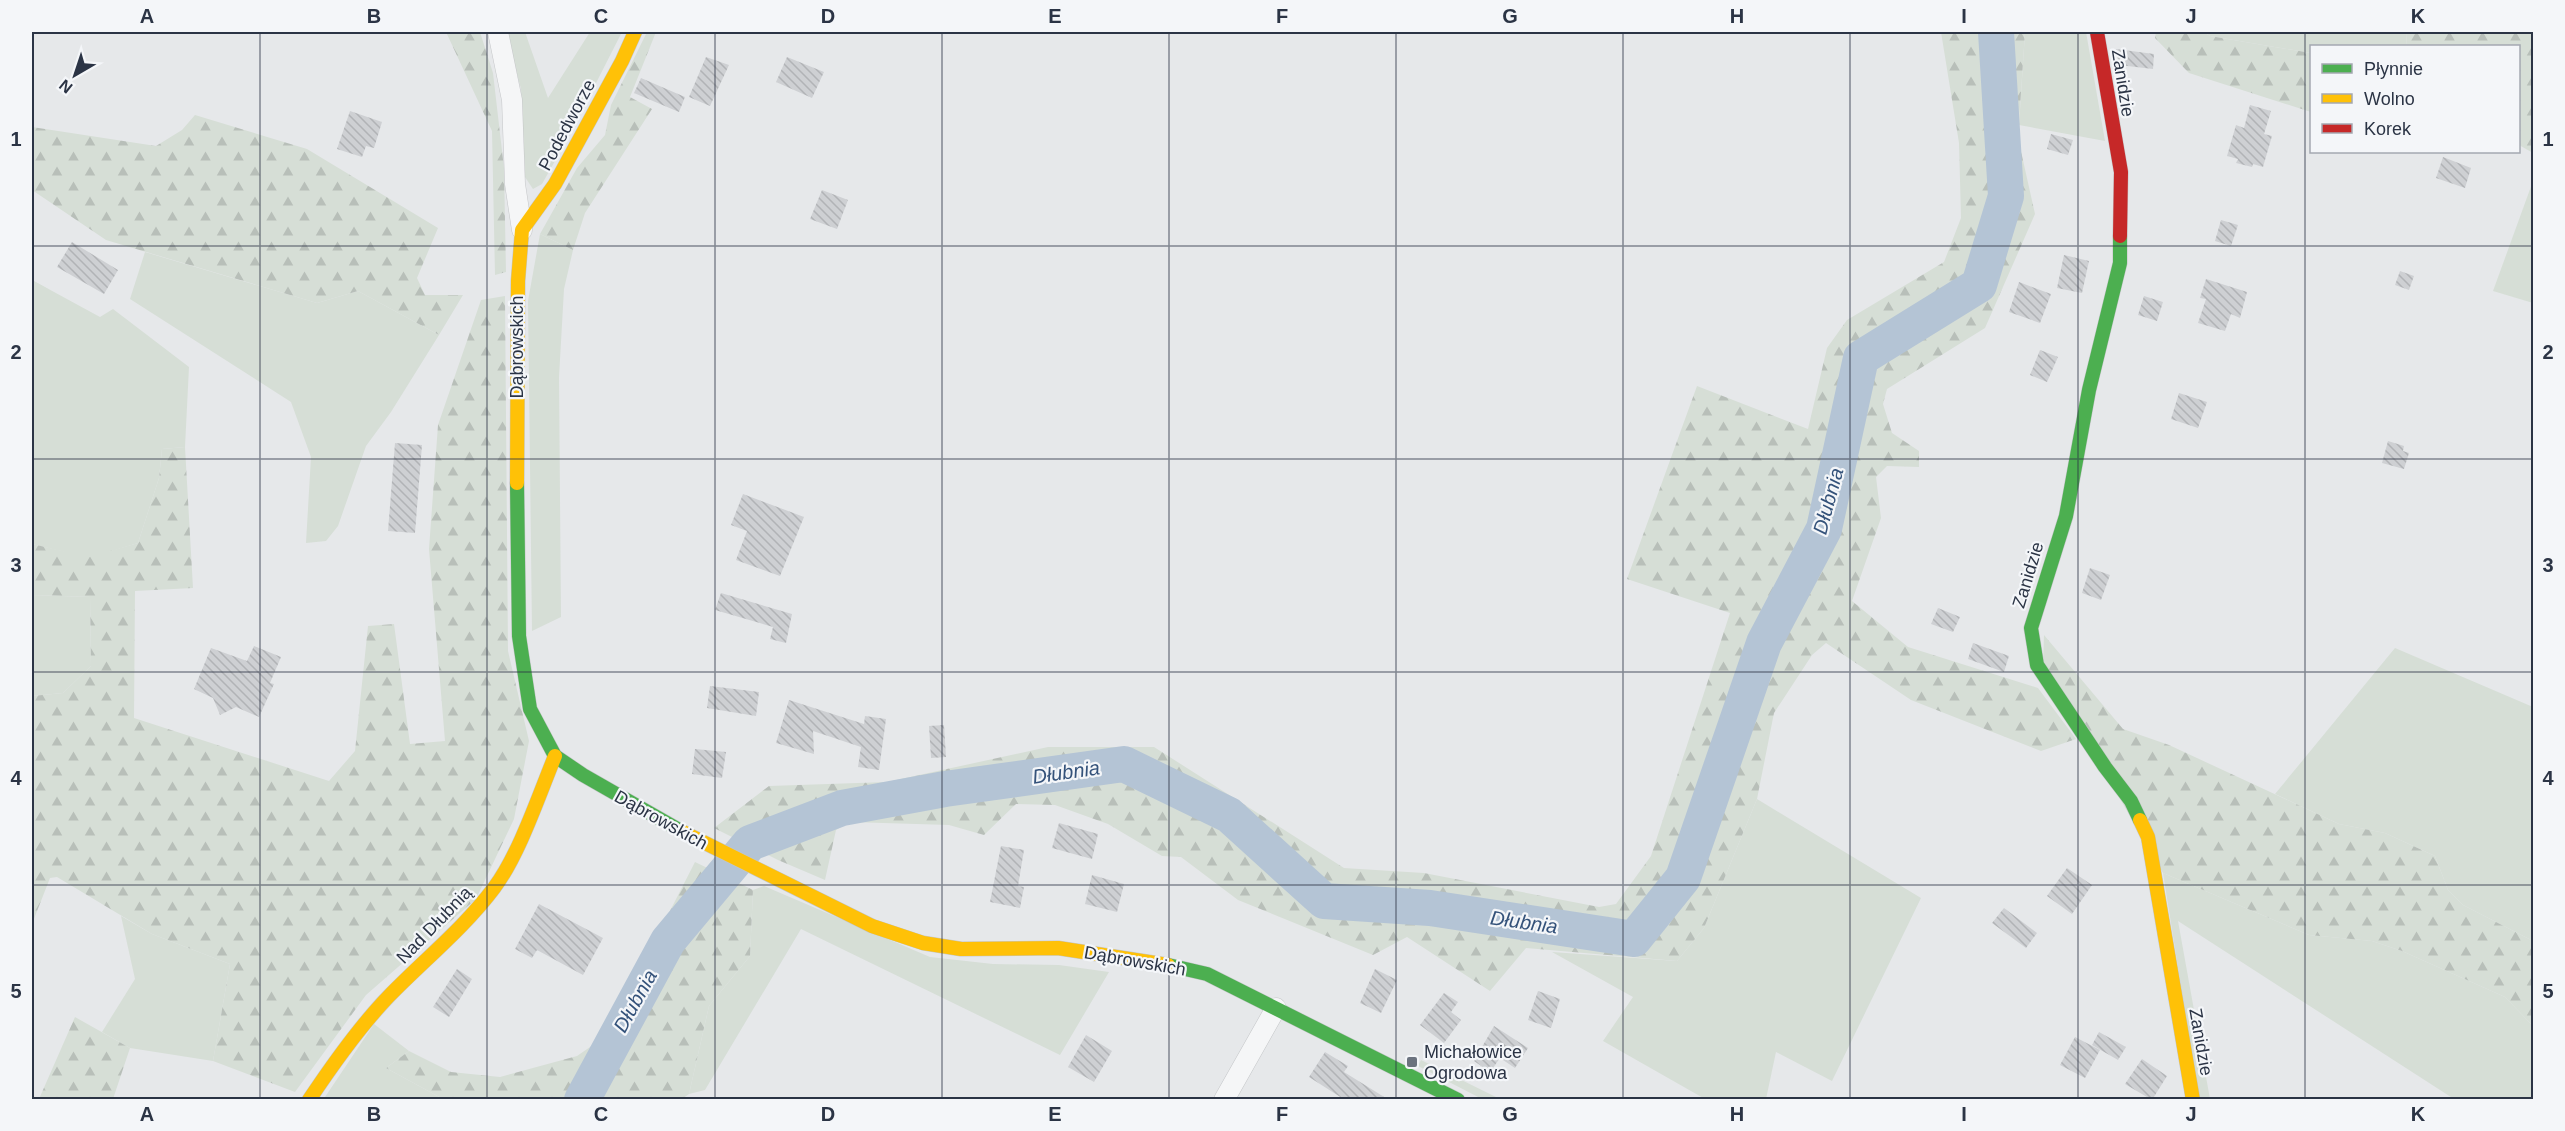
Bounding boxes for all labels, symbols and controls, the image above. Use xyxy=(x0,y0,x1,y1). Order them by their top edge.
text: A xyxy=(140,5,154,27)
text: B xyxy=(367,5,381,27)
text: C xyxy=(594,5,608,27)
text: D xyxy=(821,5,835,27)
text: E xyxy=(1048,5,1062,27)
text: F xyxy=(1276,5,1288,27)
text: G xyxy=(1502,5,1518,27)
text: H xyxy=(1730,5,1744,27)
text: I xyxy=(1961,5,1967,27)
text: J xyxy=(2185,5,2197,27)
text: K xyxy=(2411,5,2426,27)
north arrow xyxy=(45,45,105,105)
legend xyxy=(2310,45,2520,153)
street label: Zanidzie xyxy=(2108,48,2138,118)
text: Płynnie xyxy=(2364,59,2423,79)
text: N xyxy=(56,76,76,97)
street label: Podedworze xyxy=(535,76,599,174)
text: Wolno xyxy=(2364,89,2415,109)
text: Korek xyxy=(2364,119,2412,139)
text: 1 xyxy=(10,128,22,150)
text: 1 xyxy=(2542,128,2554,150)
street label: Dąbrowskich xyxy=(507,295,527,399)
text: 2 xyxy=(10,341,22,363)
text: 2 xyxy=(2542,341,2554,363)
water label: Dłubnia xyxy=(1809,465,1847,537)
street label: Zanidzie xyxy=(2008,540,2048,610)
text: 3 xyxy=(10,554,22,576)
text: 3 xyxy=(2542,554,2554,576)
water label: Dłubnia xyxy=(1031,756,1101,788)
text: 4 xyxy=(10,767,22,789)
text: 4 xyxy=(2542,767,2554,789)
street label: Dąbrowskich xyxy=(611,786,711,854)
street label: Nad Dłubnią xyxy=(392,882,476,968)
water label: Dłubnia xyxy=(1489,906,1559,938)
street label: Dąbrowskich xyxy=(1083,942,1187,980)
water label: Dłubnia xyxy=(609,966,661,1036)
text: 5 xyxy=(10,980,22,1002)
text: 5 xyxy=(2542,980,2554,1002)
street label: Zanidzie xyxy=(2185,1007,2217,1077)
place label: Michałowice Ogrodowa xyxy=(1424,1042,1522,1083)
marker: Michałowice Ogrodowa xyxy=(1405,1055,1419,1069)
text: A xyxy=(140,1103,154,1125)
text: B xyxy=(367,1103,381,1125)
text: C xyxy=(594,1103,608,1125)
text: D xyxy=(821,1103,835,1125)
text: E xyxy=(1048,1103,1062,1125)
text: F xyxy=(1276,1103,1288,1125)
text: G xyxy=(1502,1103,1518,1125)
text: H xyxy=(1730,1103,1744,1125)
text: I xyxy=(1961,1103,1967,1125)
text: J xyxy=(2185,1103,2197,1125)
text: K xyxy=(2411,1103,2426,1125)

